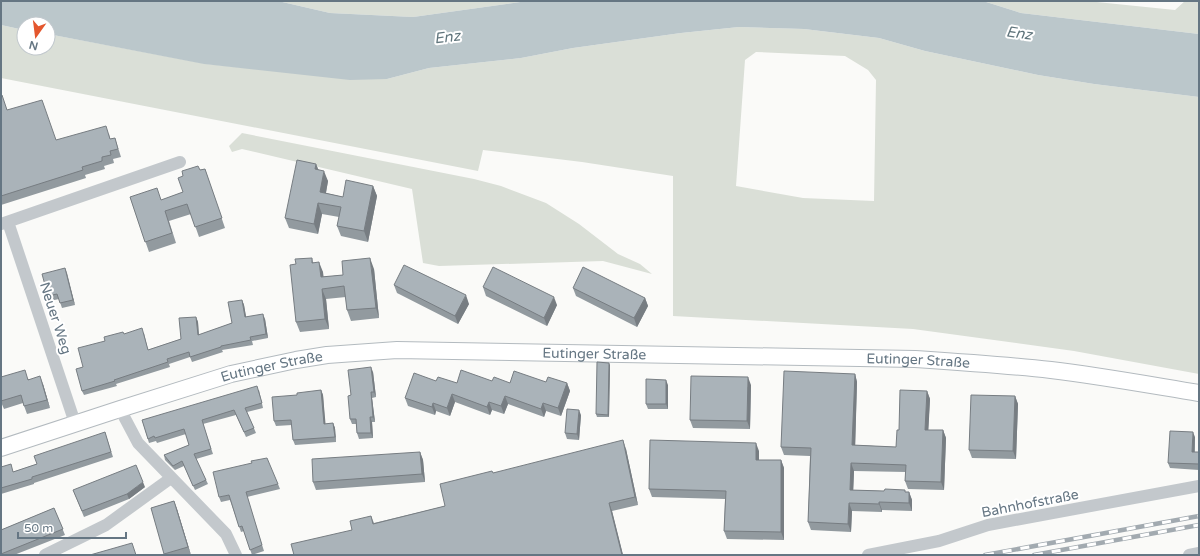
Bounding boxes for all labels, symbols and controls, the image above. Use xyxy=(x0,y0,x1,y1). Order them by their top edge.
north arrow xyxy=(16,16,56,56)
water label: Enz xyxy=(1005,22,1035,44)
water label: Enz xyxy=(433,26,463,48)
text: N xyxy=(28,38,40,53)
street label: Neuer Weg xyxy=(36,280,75,356)
street label: Eutinger Straße xyxy=(542,345,646,363)
street label: Eutinger Straße xyxy=(219,348,324,386)
street label: Eutinger Straße xyxy=(866,350,971,372)
street label: Bahnhofstraße xyxy=(980,486,1080,521)
scale bar xyxy=(18,514,126,540)
text: 50 m xyxy=(24,521,53,535)

